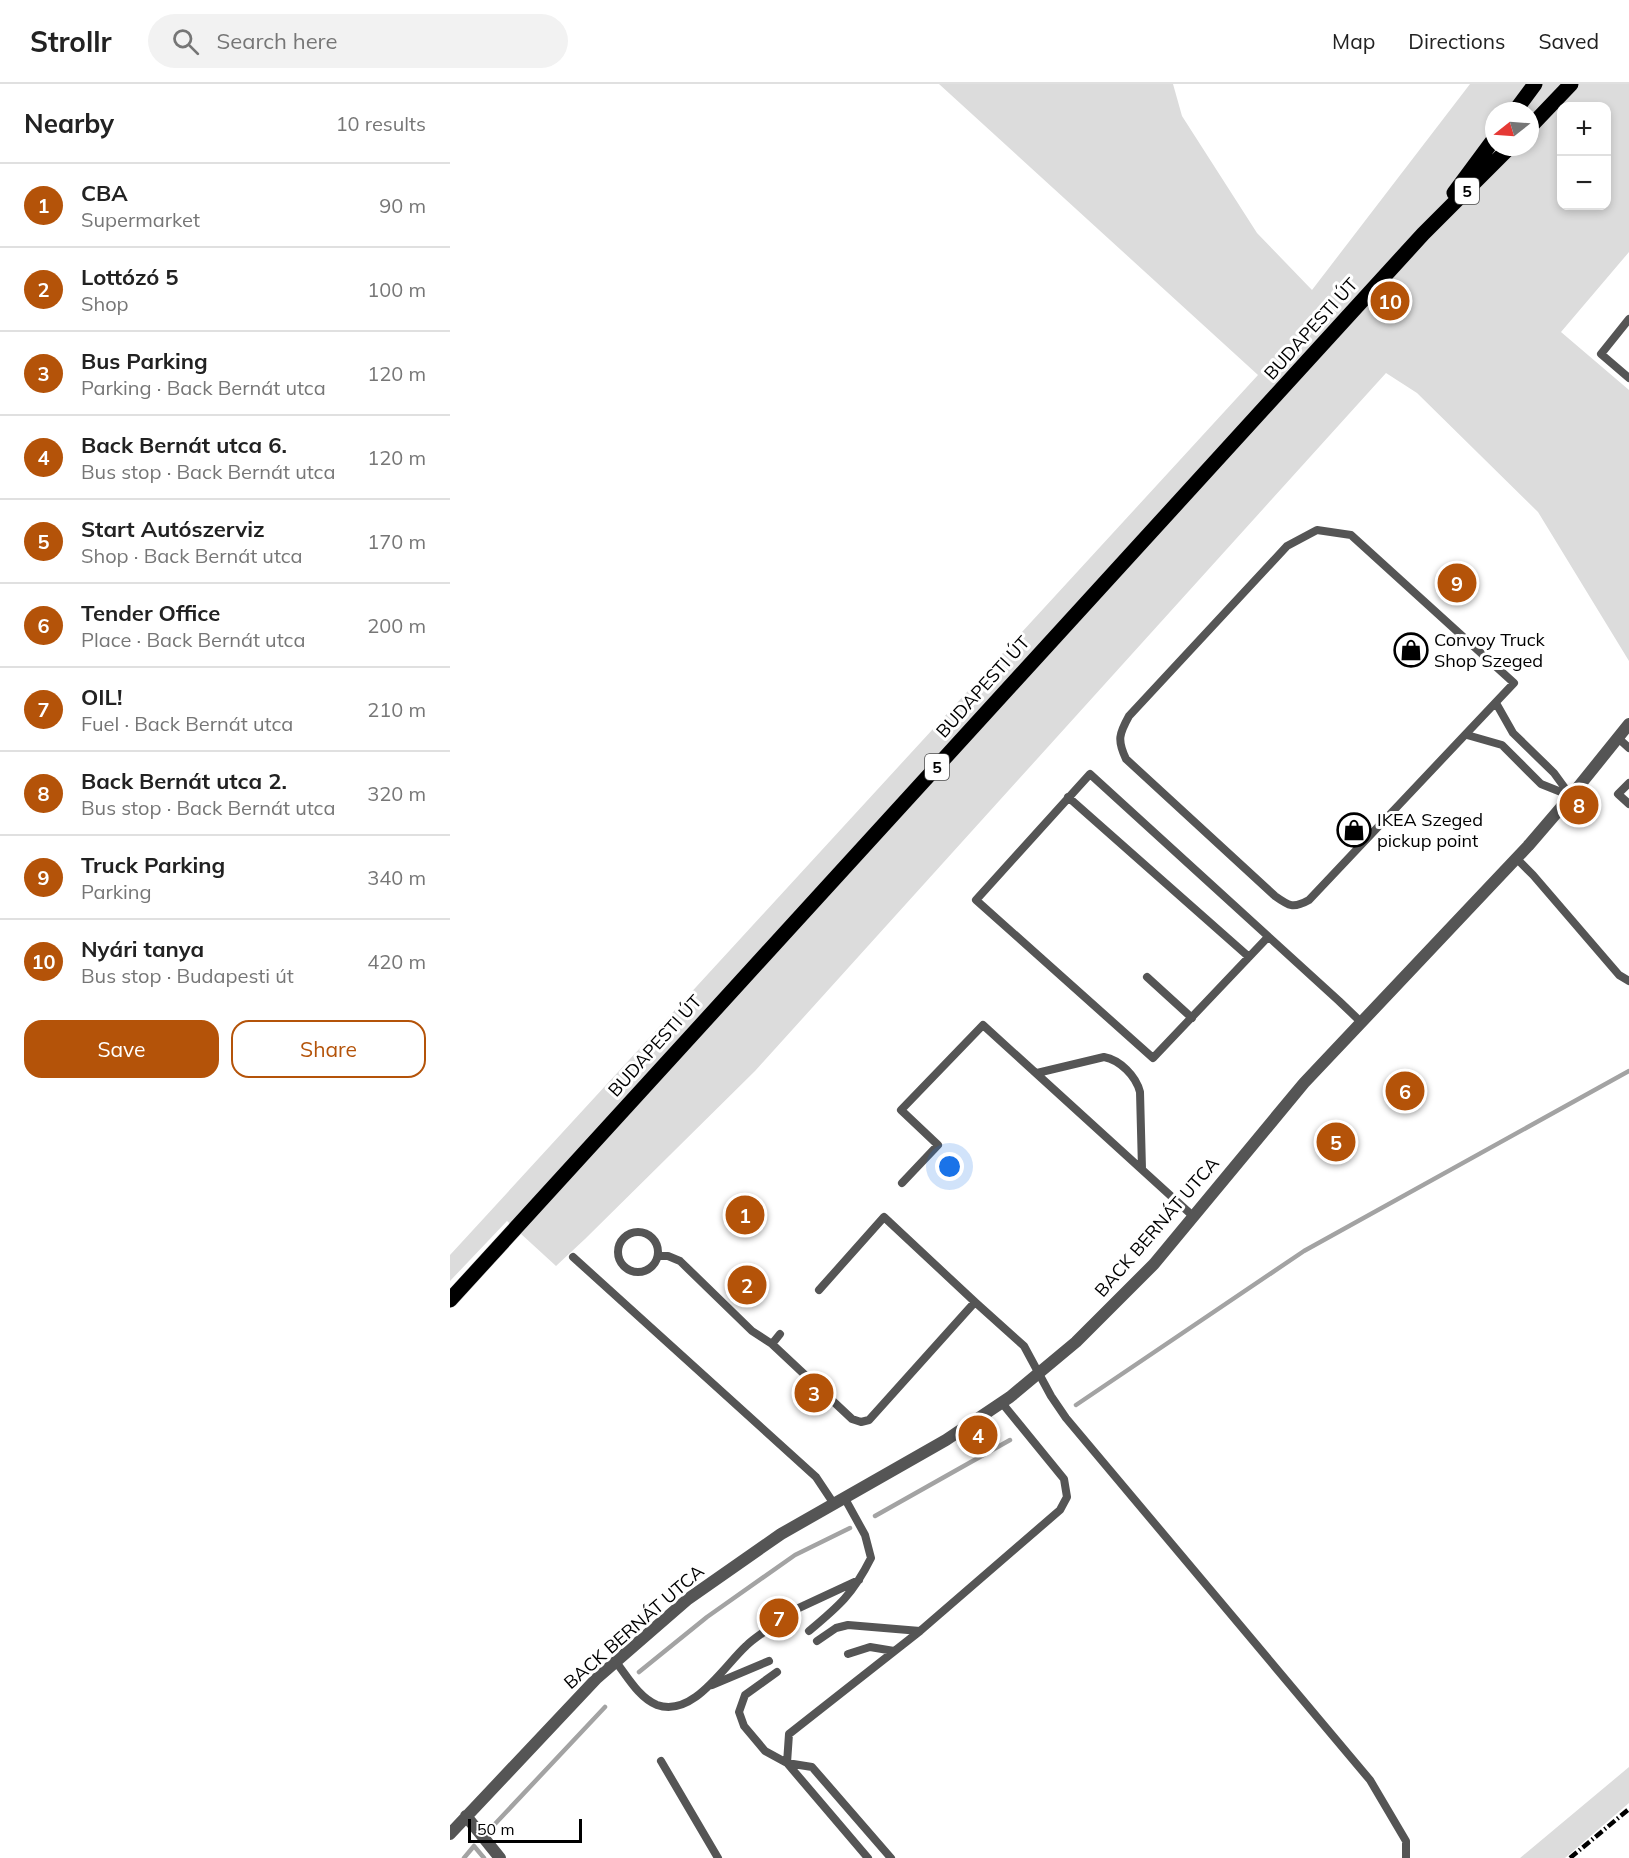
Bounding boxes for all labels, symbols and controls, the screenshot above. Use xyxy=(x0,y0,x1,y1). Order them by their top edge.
search box xyxy=(148,14,568,68)
text: Strollr xyxy=(30,24,112,59)
icon: search xyxy=(169,25,202,58)
text: Search here xyxy=(217,27,337,55)
text: Map xyxy=(1332,28,1375,54)
text: Directions xyxy=(1408,28,1505,54)
text: Saved xyxy=(1538,28,1599,54)
north arrow xyxy=(1485,102,1539,156)
map controls xyxy=(1557,102,1611,210)
button: + xyxy=(1557,102,1611,156)
text: Nearby xyxy=(24,107,114,140)
text: 10 results xyxy=(336,111,426,136)
button: − xyxy=(1557,156,1611,210)
road number: 5 xyxy=(1455,178,1479,204)
text: CBA xyxy=(81,179,128,207)
text: 1 xyxy=(38,193,50,218)
text: 90 m xyxy=(379,193,426,218)
text: Supermarket xyxy=(81,207,200,232)
text: Lottózó 5 xyxy=(81,263,179,291)
street label: BUDAPESTI ÚT xyxy=(1259,273,1362,384)
text: 2 xyxy=(38,277,50,302)
text: 100 m xyxy=(367,277,426,302)
pin: 10 xyxy=(1370,278,1410,324)
text: Shop xyxy=(81,291,129,316)
text: Bus Parking xyxy=(81,347,208,375)
text: 3 xyxy=(38,361,50,386)
text: 120 m xyxy=(367,361,426,386)
text: Parking · Back Bernát utca xyxy=(81,375,326,400)
text: Back Bernát utca 6. xyxy=(81,431,287,459)
text: 4 xyxy=(38,445,50,470)
text: 120 m xyxy=(367,445,426,470)
text: Bus stop · Back Bernát utca xyxy=(81,459,335,484)
text: Start Autószerviz xyxy=(81,515,264,543)
text: 5 xyxy=(38,529,50,554)
text: 170 m xyxy=(367,529,426,554)
text: Shop · Back Bernát utca xyxy=(81,543,303,568)
pin: 9 xyxy=(1438,560,1476,606)
text: Tender Office xyxy=(81,599,220,627)
text: 6 xyxy=(38,613,50,638)
text: 200 m xyxy=(367,613,426,638)
text: Place · Back Bernát utca xyxy=(81,627,305,652)
place label: Convoy Truck Shop Szeged xyxy=(1434,628,1546,672)
street label: BUDAPESTI ÚT xyxy=(931,631,1034,742)
shop icon: Convoy Truck Shop Szeged xyxy=(1393,632,1429,668)
text: OIL! xyxy=(81,683,122,711)
text: 7 xyxy=(38,697,50,722)
text: 210 m xyxy=(367,697,426,722)
text: Fuel · Back Bernát utca xyxy=(81,711,293,736)
road number: 5 xyxy=(925,754,949,780)
text: Back Bernát utca 2. xyxy=(81,767,287,795)
text: 8 xyxy=(38,781,50,806)
text: 320 m xyxy=(367,781,426,806)
pin: 8 xyxy=(1560,782,1598,828)
text: Bus stop · Back Bernát utca xyxy=(81,795,335,820)
place label: IKEA Szeged pickup point xyxy=(1377,808,1483,852)
shop icon: IKEA Szeged pickup point xyxy=(1336,812,1372,848)
text: Truck Parking xyxy=(81,851,225,879)
text: 9 xyxy=(38,865,50,890)
text: 340 m xyxy=(367,865,426,890)
text: Parking xyxy=(81,879,152,904)
text: Nyári tanya xyxy=(81,935,204,963)
text: 10 xyxy=(32,949,56,974)
text: 420 m xyxy=(367,949,426,974)
text: Bus stop · Budapesti út xyxy=(81,963,294,988)
street label: BUDAPESTI ÚT xyxy=(603,990,706,1101)
button: Save xyxy=(24,1020,219,1078)
button: Share xyxy=(231,1020,426,1078)
pin: 6 xyxy=(1386,1068,1424,1114)
pin: 5 xyxy=(1316,1120,1356,1164)
your location xyxy=(935,1152,964,1181)
street label: BACK BERNÁT UTCA xyxy=(1090,1152,1224,1301)
pin: 1 xyxy=(726,1192,764,1238)
pin: 2 xyxy=(728,1262,766,1308)
pin: 3 xyxy=(794,1370,834,1416)
pin: 4 xyxy=(958,1412,998,1458)
street label: BACK BERNÁT UTCA xyxy=(559,1560,708,1694)
pin: 7 xyxy=(760,1596,798,1640)
scale bar xyxy=(468,1816,582,1844)
text: 50 m xyxy=(477,1819,514,1839)

